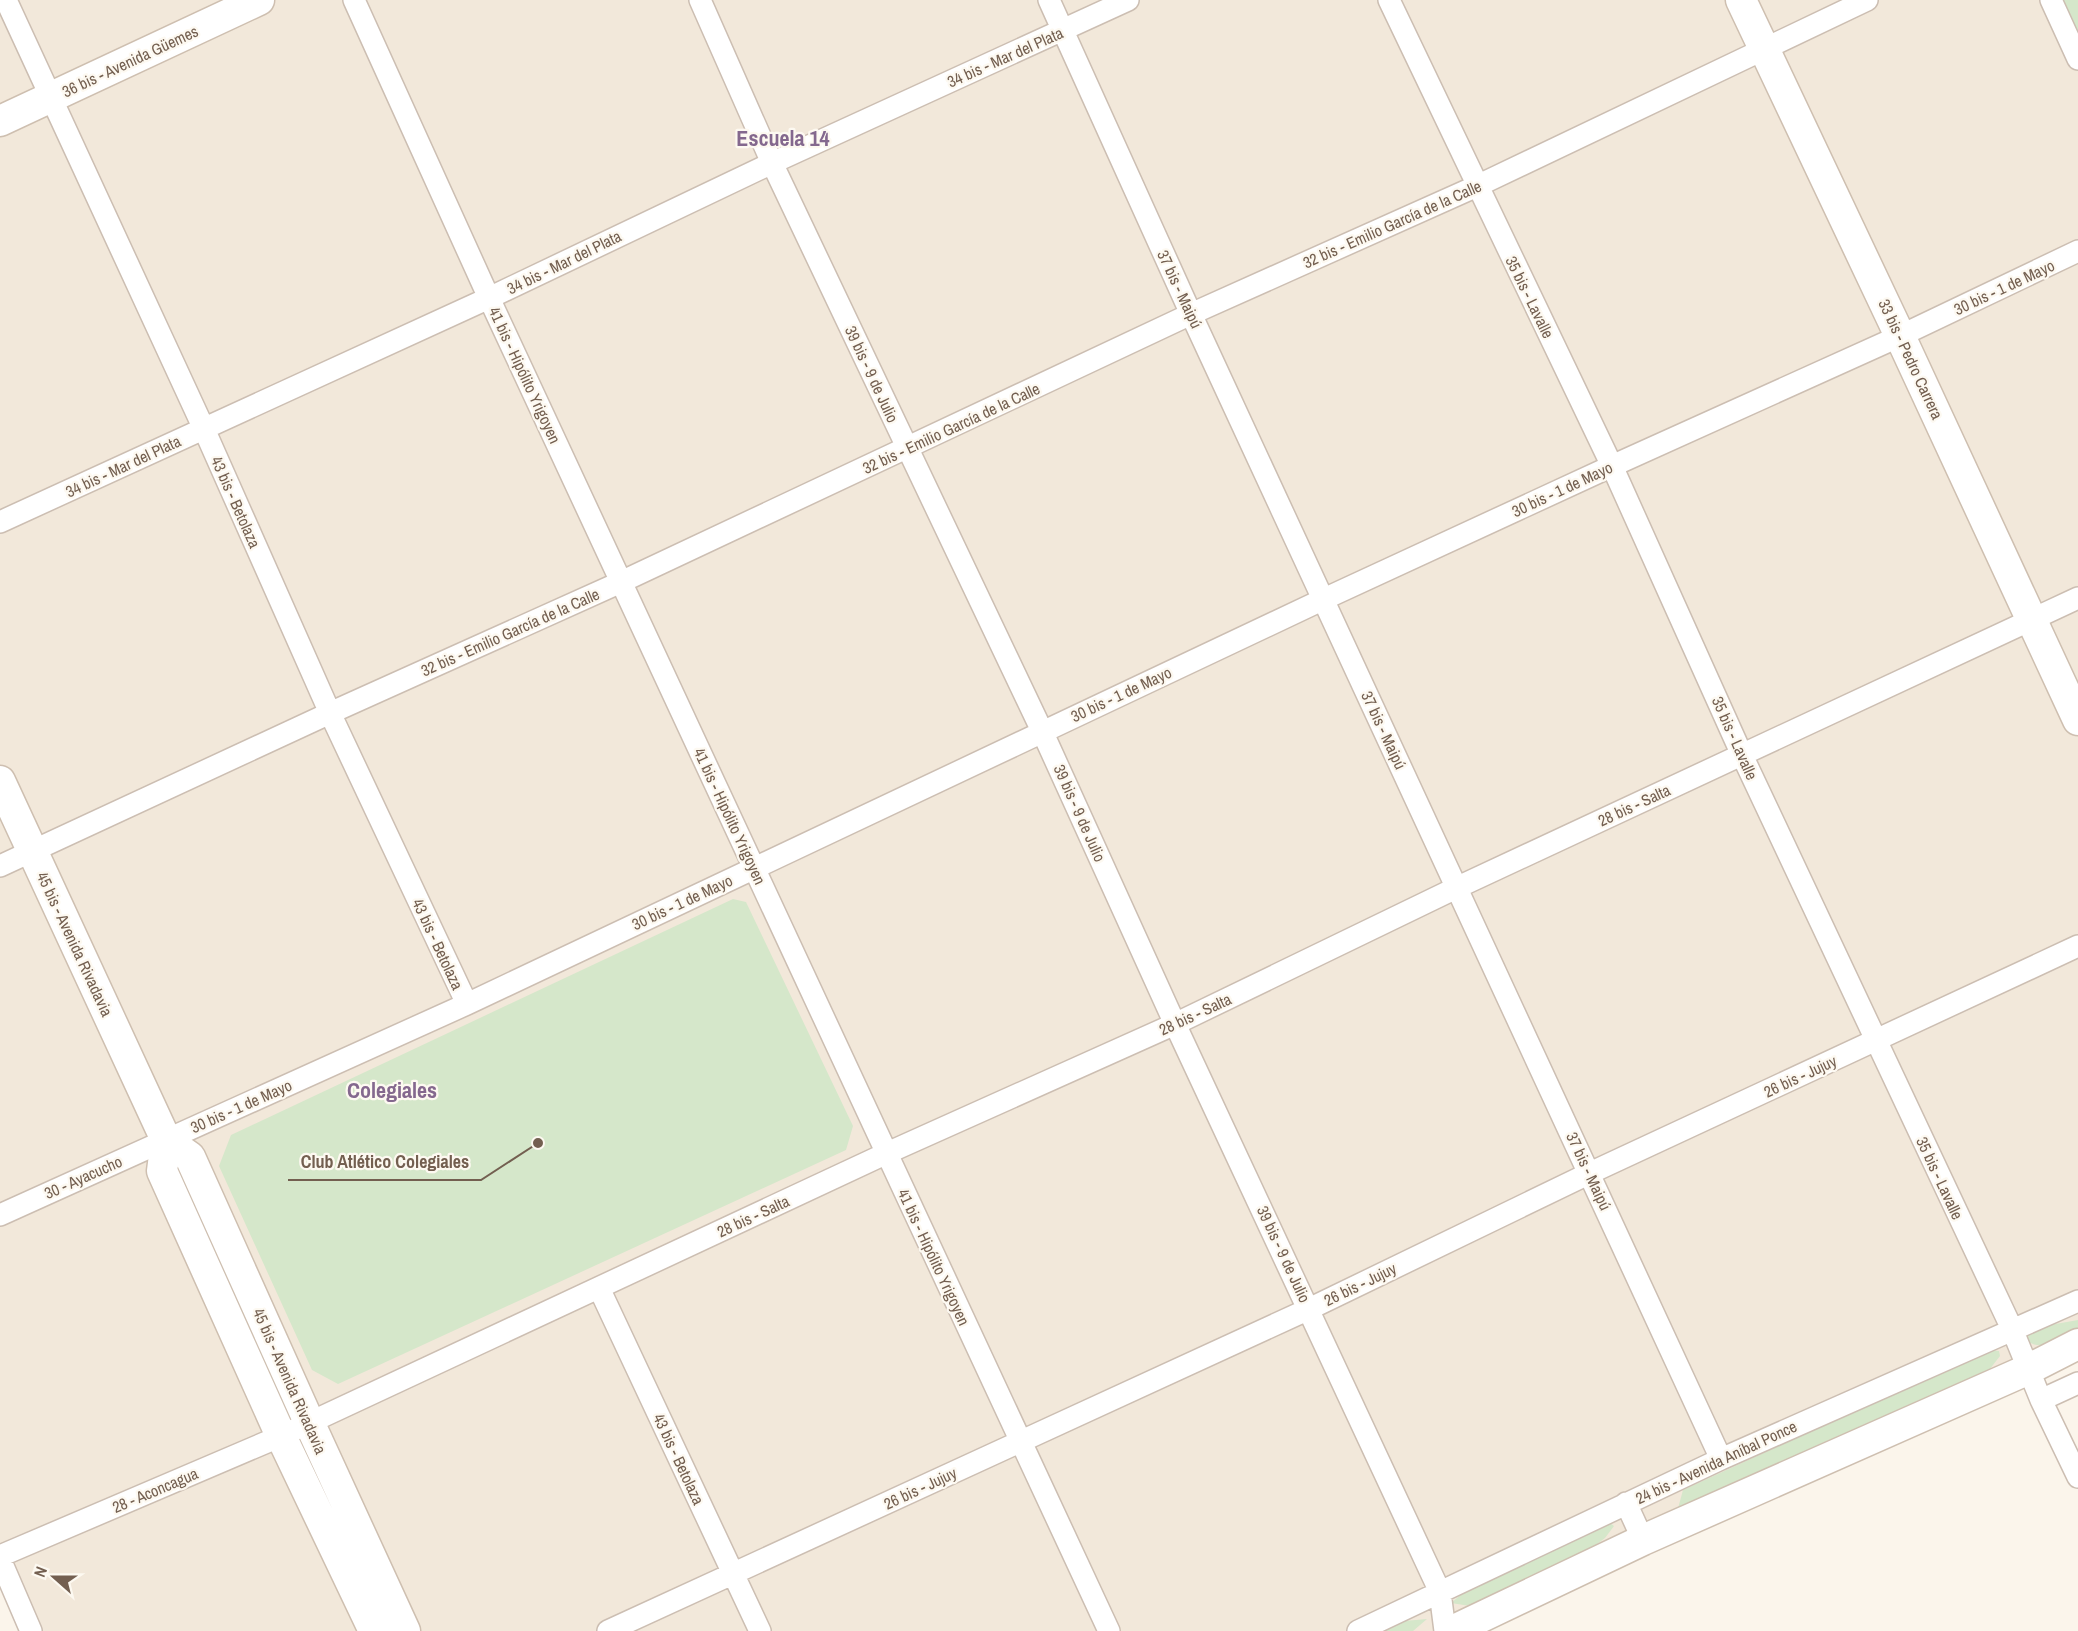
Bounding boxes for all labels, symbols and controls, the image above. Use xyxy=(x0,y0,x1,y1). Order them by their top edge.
street label: 36 bis - Avenida Güemes xyxy=(58,20,202,102)
street label: 34 bis - Mar del Plata xyxy=(944,21,1067,92)
district label: Escuela 14 xyxy=(736,123,830,153)
street label: 32 bis - Emilio García de la Calle xyxy=(1299,175,1485,273)
street label: 34 bis - Mar del Plata xyxy=(503,224,625,299)
street label: 37 bis - Maipú xyxy=(1152,246,1208,332)
street label: 35 bis - Lavalle xyxy=(1501,252,1559,342)
street label: 30 bis - 1 de Mayo xyxy=(1950,254,2058,320)
street label: 33 bis - Pedro Carrera xyxy=(1873,295,1949,423)
street label: 41 bis - Hipólito Yrigoyen xyxy=(484,303,566,447)
street label: 39 bis - 9 de Julio xyxy=(840,322,904,426)
street label: 32 bis - Emilio García de la Calle xyxy=(859,377,1043,479)
street label: 34 bis - Mar del Plata xyxy=(62,429,185,502)
street label: 43 bis - Betolaza xyxy=(206,453,266,552)
street label: 30 bis - 1 de Mayo xyxy=(1508,456,1616,522)
street label: 32 bis - Emilio García de la Calle xyxy=(417,583,603,681)
street label: 30 bis - 1 de Mayo xyxy=(1067,661,1175,727)
street label: 37 bis - Maipú xyxy=(1356,687,1412,773)
street label: 35 bis - Lavalle xyxy=(1707,693,1763,783)
street label: 41 bis - Hipólito Yrigoyen xyxy=(689,744,771,888)
street label: 39 bis - 9 de Julio xyxy=(1049,761,1111,865)
street label: 28 bis - Salta xyxy=(1594,778,1674,831)
street label: 45 bis - Avenida Rivadavia xyxy=(32,868,119,1021)
street label: 30 bis - 1 de Mayo xyxy=(628,869,736,935)
street label: 43 bis - Betolaza xyxy=(407,895,469,994)
street label: 28 bis - Salta xyxy=(1155,987,1235,1040)
street label: 26 bis - Jujuy xyxy=(1760,1049,1840,1102)
street label: 30 bis - 1 de Mayo xyxy=(187,1074,295,1138)
district label: Colegiales xyxy=(347,1075,437,1105)
street label: 37 bis - Maipú xyxy=(1561,1128,1617,1214)
street label: 35 bis - Lavalle xyxy=(1911,1133,1969,1223)
callout: Club Atlético Colegiales xyxy=(288,1144,481,1180)
text: Club Atlético Colegiales xyxy=(301,1149,469,1174)
street label: 30 - Ayacucho xyxy=(41,1150,125,1204)
street label: 41 bis - Hipólito Yrigoyen xyxy=(893,1185,975,1329)
street label: 28 bis - Salta xyxy=(713,1189,793,1242)
street label: 39 bis - 9 de Julio xyxy=(1252,1202,1316,1306)
street label: 26 bis - Jujuy xyxy=(1320,1257,1400,1311)
street label: 45 bis - Avenida Rivadavia xyxy=(248,1305,332,1458)
street label: 43 bis - Betolaza xyxy=(648,1410,710,1509)
street label: 24 bis - Avenida Aníbal Ponce xyxy=(1632,1415,1800,1509)
street label: 26 bis - Jujuy xyxy=(880,1461,960,1514)
street label: 28 - Aconcagua xyxy=(109,1462,202,1518)
north arrow xyxy=(24,1547,84,1607)
text: N xyxy=(28,1563,52,1580)

